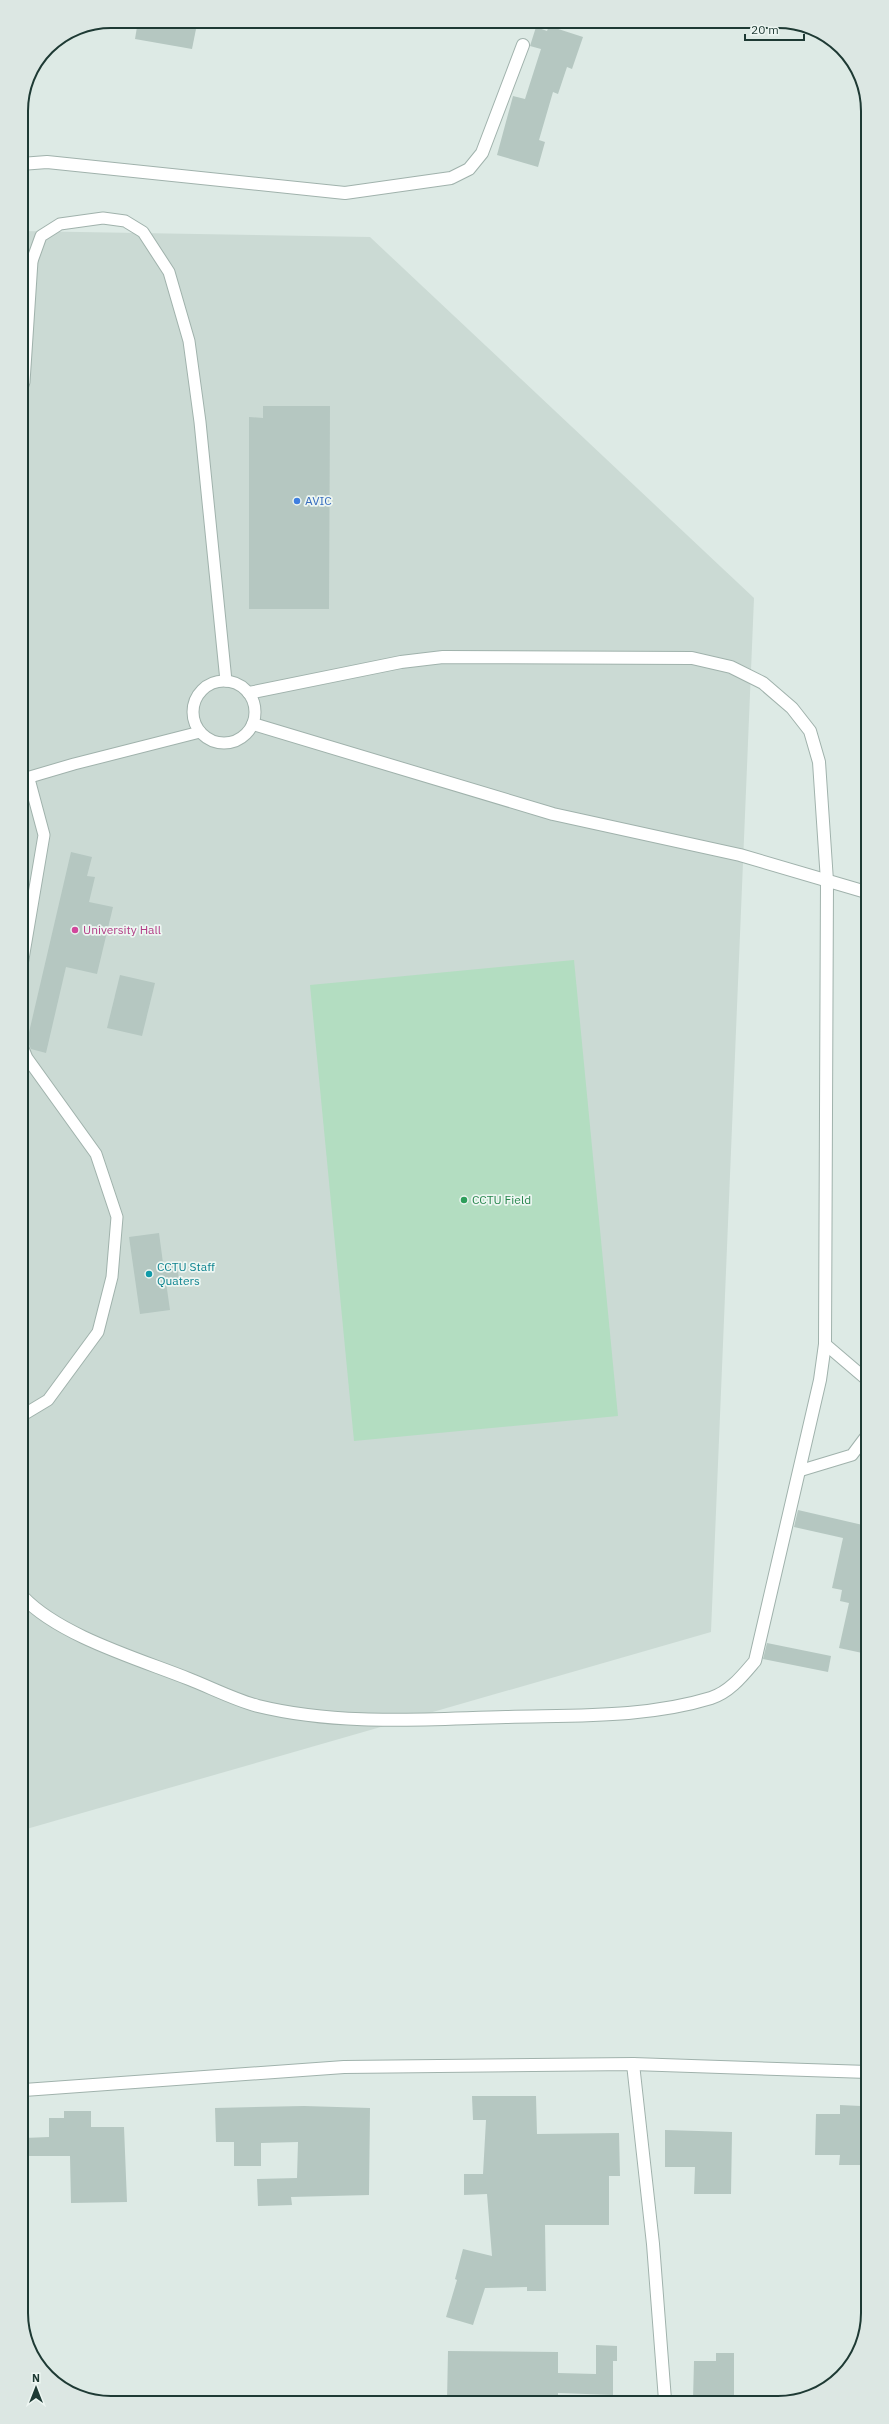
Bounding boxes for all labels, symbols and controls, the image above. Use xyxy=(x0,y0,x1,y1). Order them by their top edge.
scale bar xyxy=(745,16,804,42)
text: 20 m xyxy=(751,22,779,37)
place label: AVIC xyxy=(305,493,332,508)
marker: AVIC xyxy=(292,496,302,506)
place label: University Hall xyxy=(83,922,161,937)
marker: University Hall xyxy=(70,925,80,935)
place label: CCTU Field xyxy=(472,1192,531,1207)
marker: CCTU Field xyxy=(459,1195,469,1205)
place label: CCTU Staff Quaters xyxy=(157,1259,215,1288)
marker: CCTU Staff Quaters xyxy=(144,1269,154,1279)
north arrow xyxy=(16,2368,56,2408)
text: N xyxy=(32,2371,40,2385)

